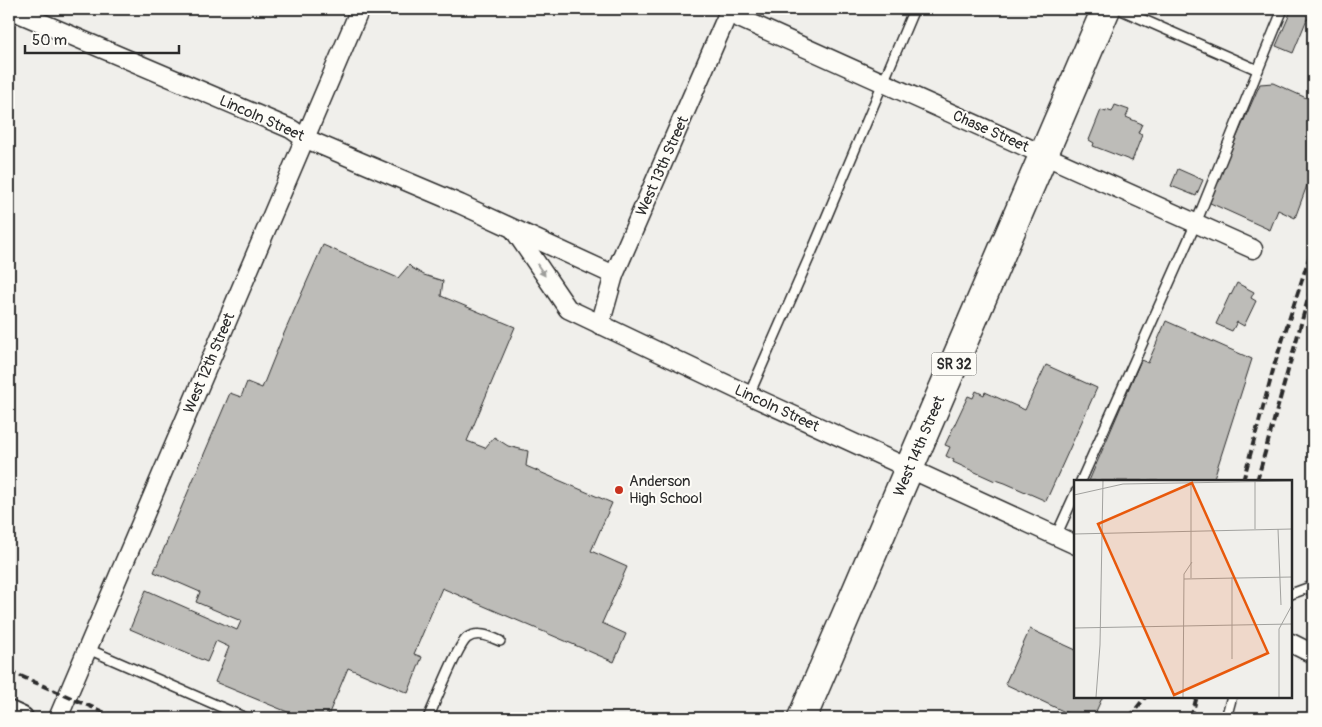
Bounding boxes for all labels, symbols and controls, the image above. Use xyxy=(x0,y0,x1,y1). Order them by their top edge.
scale bar xyxy=(25,22,179,54)
text: 50 m xyxy=(32,31,67,50)
street label: Lincoln Street xyxy=(216,91,308,146)
street label: Chase Street xyxy=(950,106,1033,157)
street label: West 13th Street xyxy=(632,112,693,219)
one-way arrow xyxy=(536,263,546,276)
street label: West 12th Street xyxy=(180,309,240,416)
road number: SR 32 xyxy=(932,352,976,376)
street label: Lincoln Street xyxy=(731,381,823,437)
street label: West 14th Street xyxy=(890,392,950,500)
place label: Anderson High School xyxy=(629,472,702,508)
inset map xyxy=(1074,480,1292,697)
marker: Anderson High School xyxy=(613,484,625,496)

